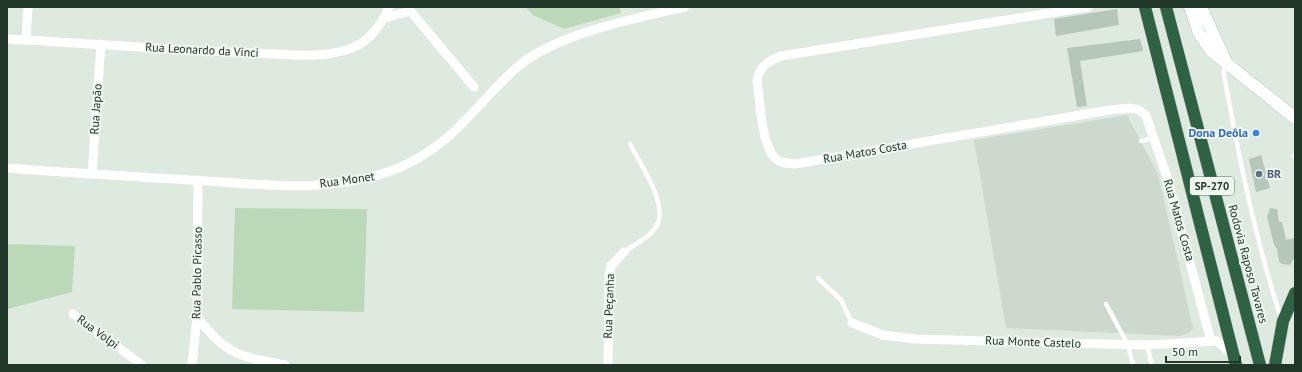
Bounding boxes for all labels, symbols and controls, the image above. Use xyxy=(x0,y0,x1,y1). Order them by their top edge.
street label: Rua Leonardo da Vinci xyxy=(145,39,259,60)
street label: Rua Japão xyxy=(86,83,105,135)
place label: Dona Deôla xyxy=(1189,125,1248,140)
marker: Dona Deôla xyxy=(1251,128,1261,138)
street label: Rua Matos Costa xyxy=(822,137,908,166)
place label: BR xyxy=(1267,166,1282,181)
street label: Rua Monet xyxy=(319,168,375,191)
marker: BR xyxy=(1254,169,1264,179)
street label: Rua Matos Costa xyxy=(1161,177,1198,263)
road number: SP-270 xyxy=(1190,177,1234,195)
street label: Rodovia Raposo Tavares xyxy=(1225,203,1272,325)
street label: Rua Pablo Picasso xyxy=(188,227,205,319)
street label: Rua Peçanha xyxy=(600,273,617,339)
street label: Rua Volpi xyxy=(74,311,122,352)
street label: Rua Monte Castelo xyxy=(985,332,1081,351)
scale bar xyxy=(1166,338,1240,364)
text: 50 m xyxy=(1172,344,1198,359)

